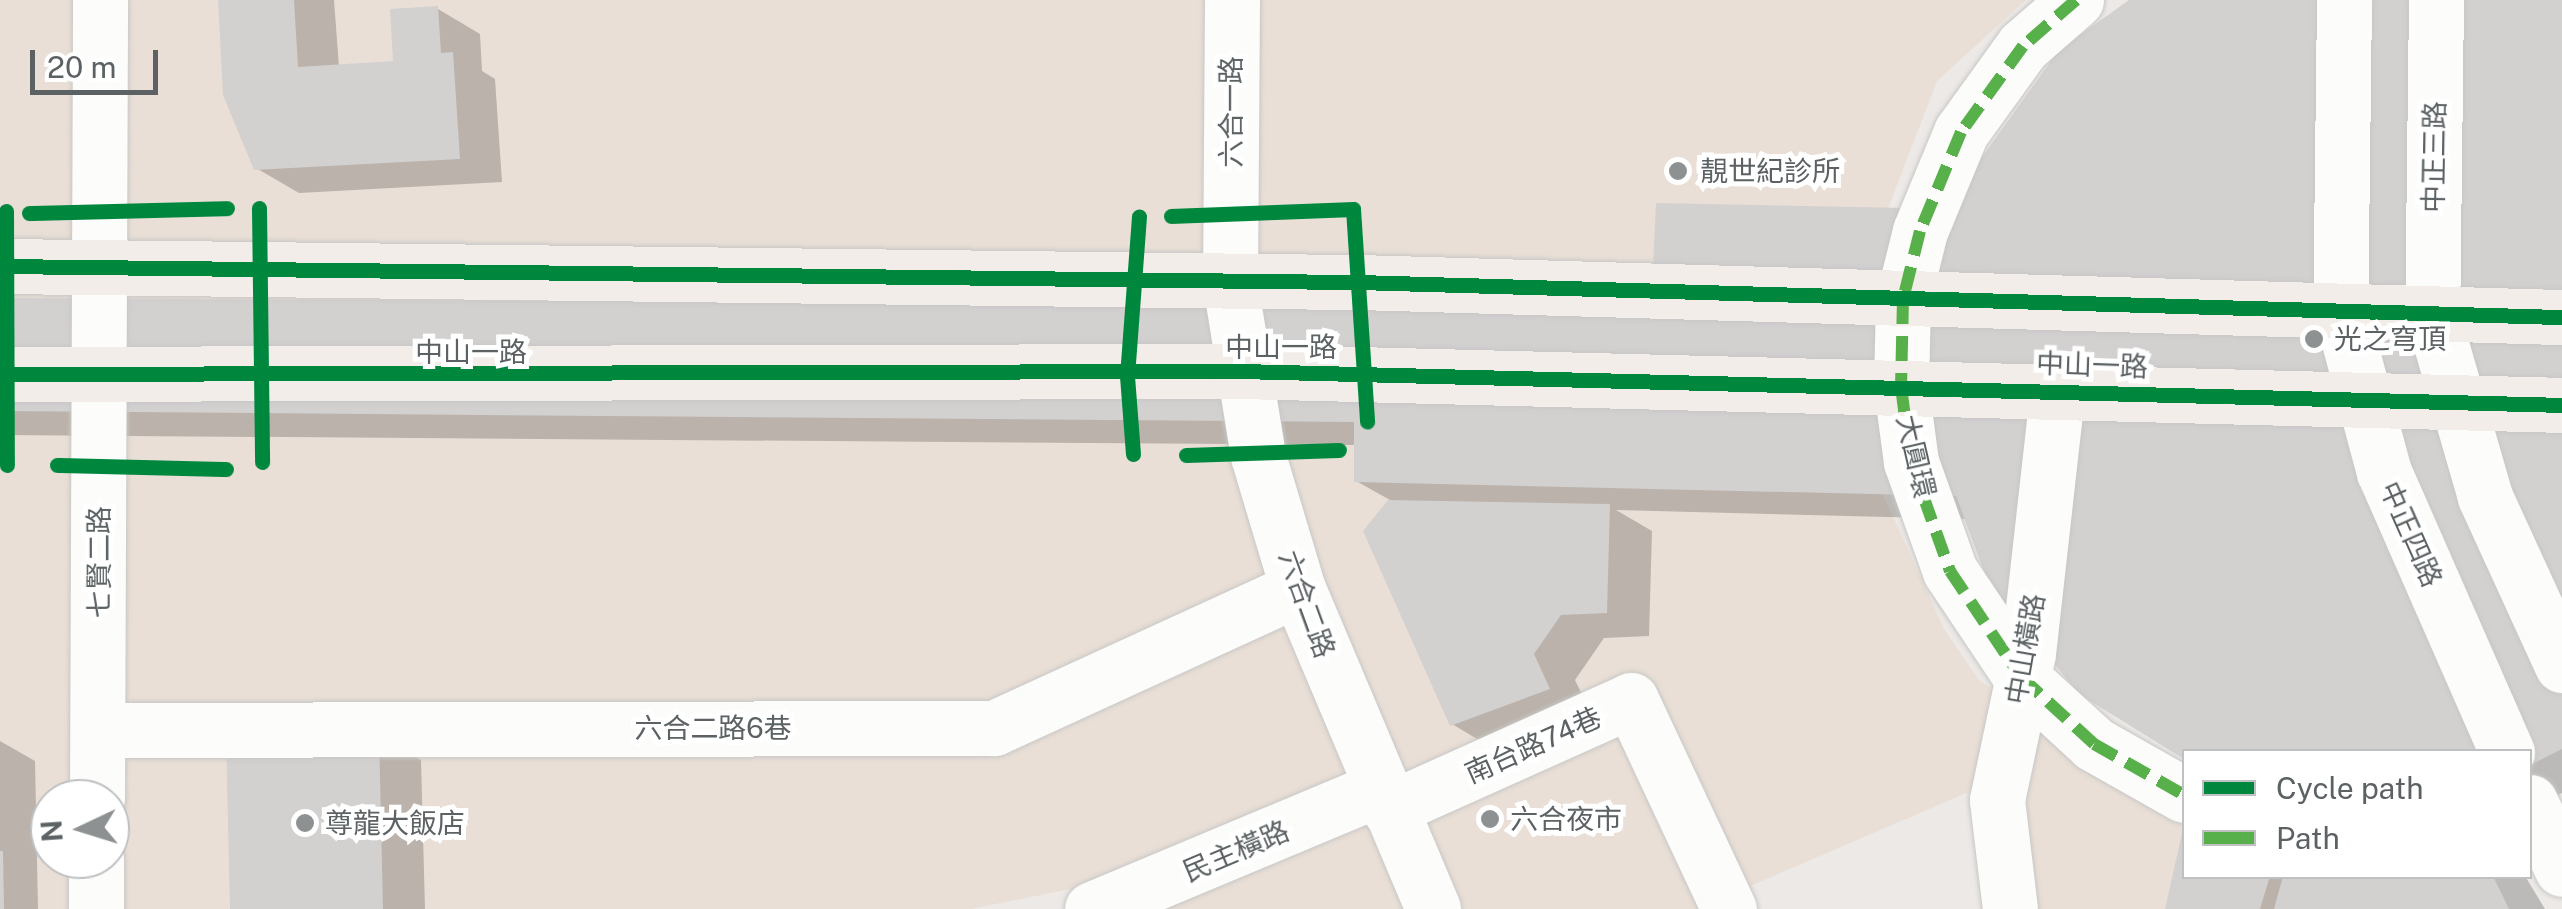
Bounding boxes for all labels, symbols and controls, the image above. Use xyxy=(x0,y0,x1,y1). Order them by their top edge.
scale bar xyxy=(35,30,162,92)
text: 20 m xyxy=(47,49,116,85)
street label: 六合一路 xyxy=(1214,56,1248,168)
street label: 中正三路 xyxy=(2416,101,2452,213)
place label: 靚世紀診所 xyxy=(1700,154,1840,188)
marker: 靚世紀診所 xyxy=(1665,158,1691,184)
place label: 光之穹頂 xyxy=(2334,322,2446,356)
marker: 光之穹頂 xyxy=(2303,328,2325,350)
street label: 中山一路 xyxy=(1225,330,1337,364)
street label: 中山一路 xyxy=(415,335,527,369)
street label: 中山一路 xyxy=(2035,346,2149,384)
street label: 大圓環 xyxy=(1890,411,1942,501)
street label: 中正四路 xyxy=(2373,476,2449,592)
street label: 七賢二路 xyxy=(82,506,116,618)
street label: 六合二路 xyxy=(1272,546,1342,662)
street label: 中山橫路 xyxy=(1999,591,2051,707)
street label: 南台路74巷 xyxy=(1460,700,1606,790)
street label: 六合二路6巷 xyxy=(634,711,792,745)
legend xyxy=(2182,749,2532,879)
text: Cycle path xyxy=(2276,770,2424,806)
north arrow xyxy=(30,779,130,879)
place label: 六合夜市 xyxy=(1510,802,1622,836)
place label: 尊龍大飯店 xyxy=(325,806,465,840)
marker: 六合夜市 xyxy=(1479,808,1501,830)
marker: 尊龍大飯店 xyxy=(294,812,316,834)
street label: 民主橫路 xyxy=(1178,814,1294,888)
text: N xyxy=(34,819,69,843)
text: Path xyxy=(2276,820,2340,856)

